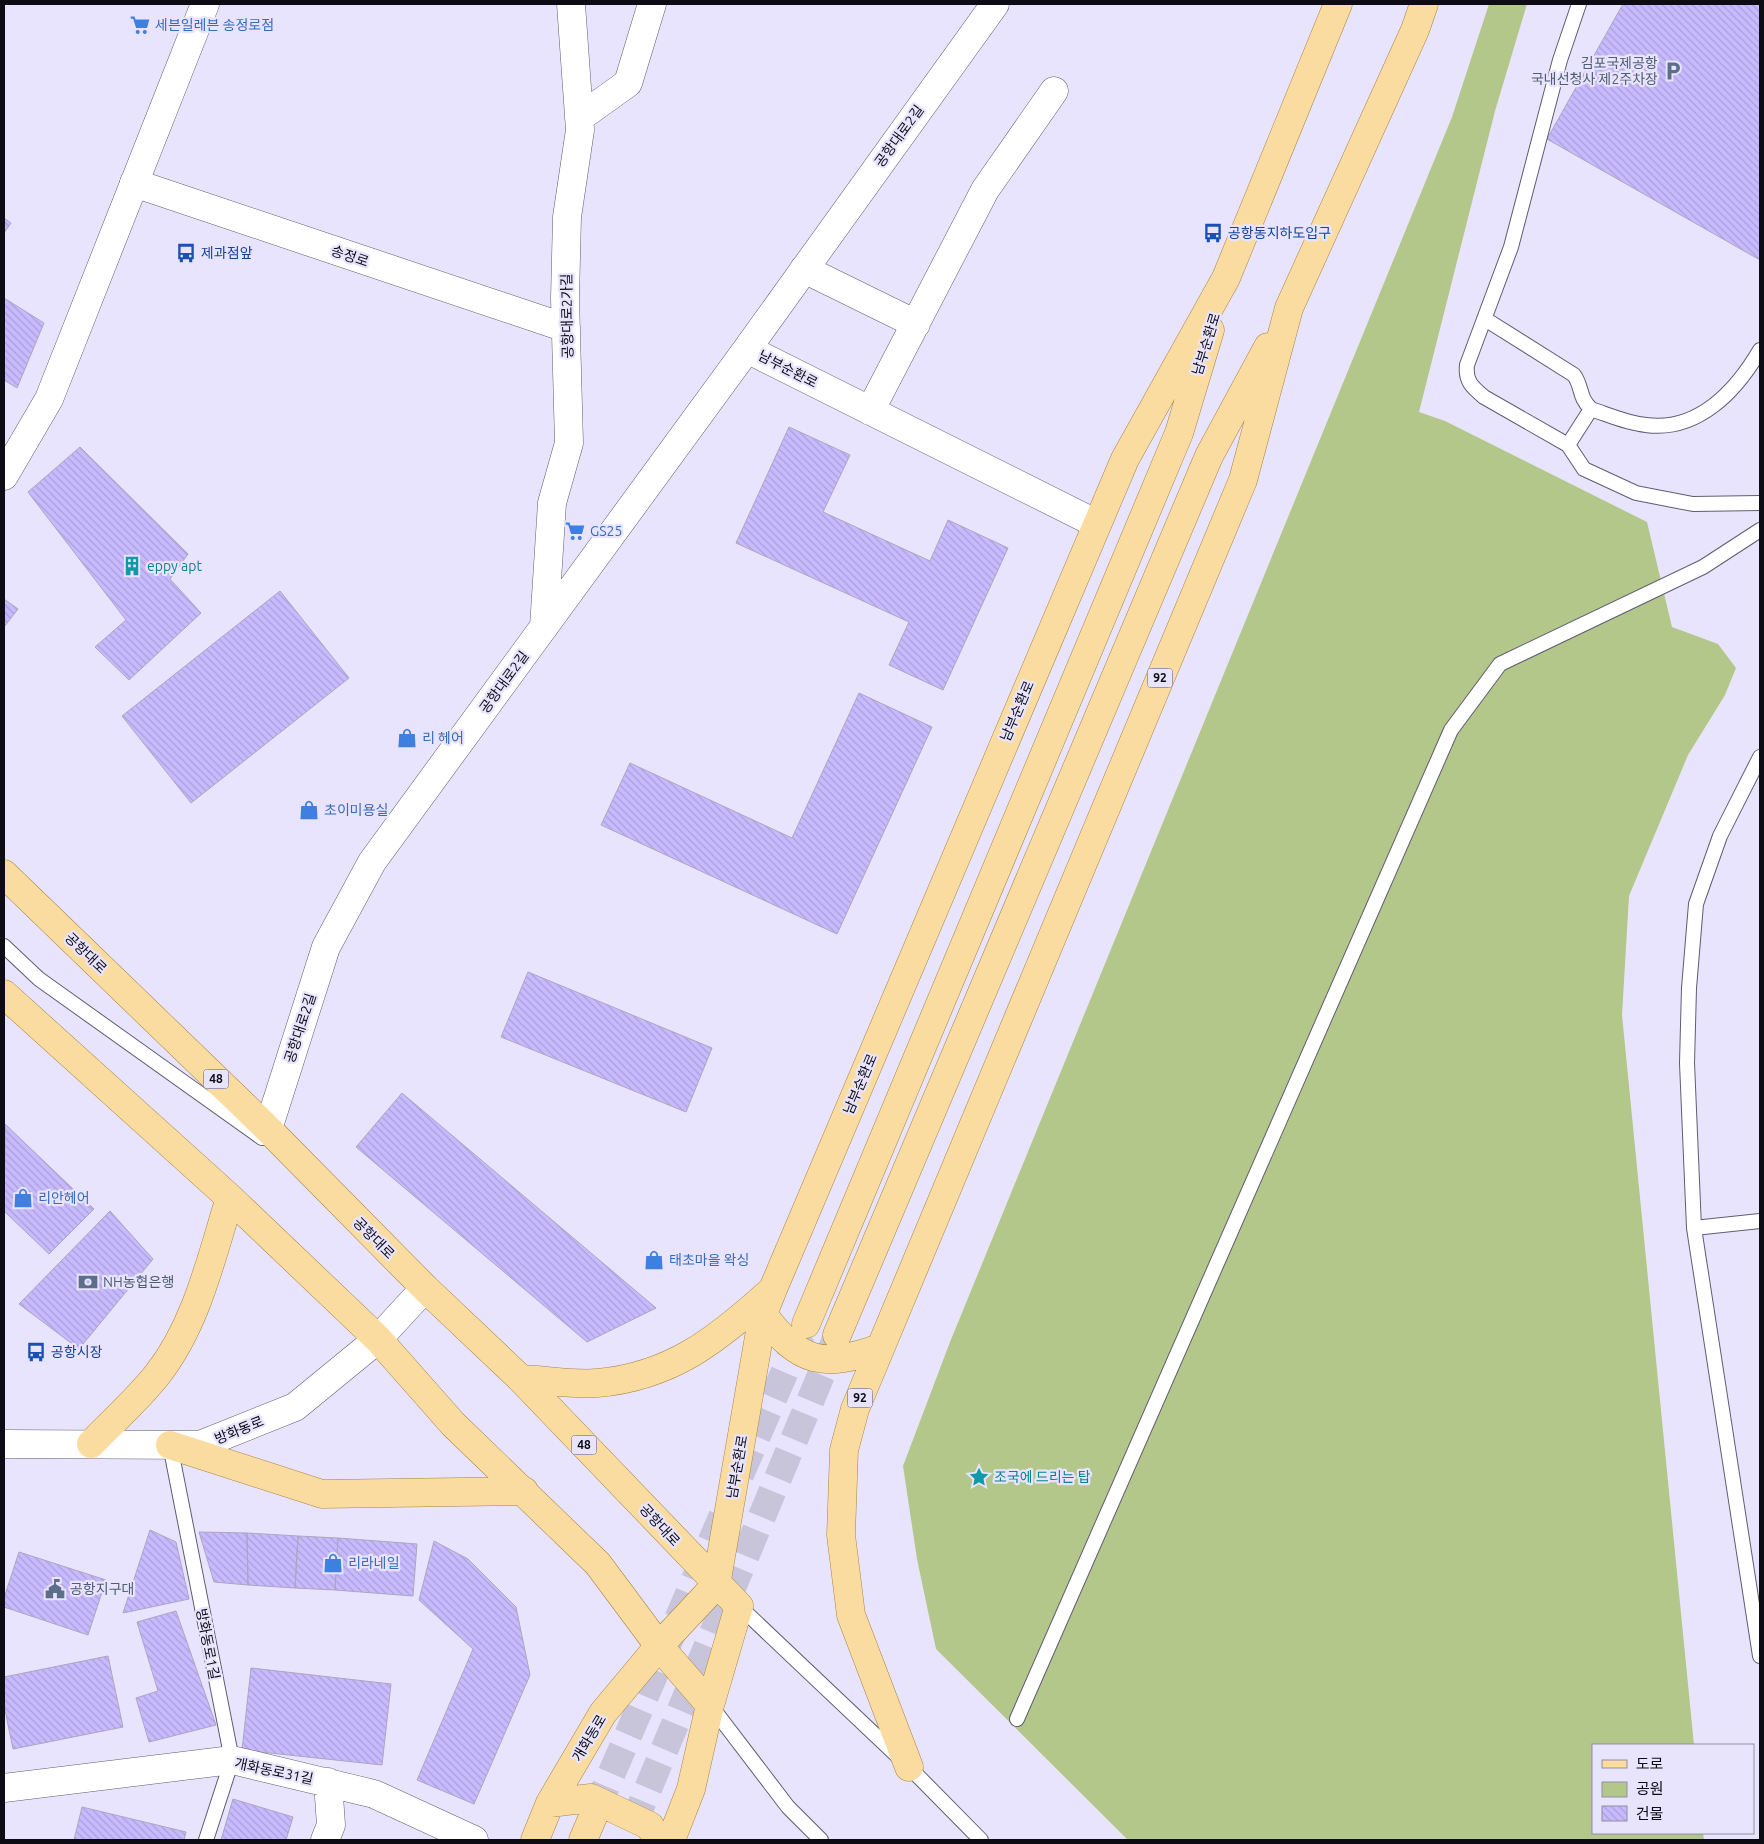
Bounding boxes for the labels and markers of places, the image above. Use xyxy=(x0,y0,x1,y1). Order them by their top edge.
supermarket icon: 세븐일레븐 송정로점 xyxy=(129,14,151,36)
place label: 세븐일레븐 송정로점 xyxy=(155,17,274,33)
place label: 김포국제공항 국내선청사 제2주차장 xyxy=(1531,55,1658,87)
parking icon: 김포국제공항 국내선청사 제2주차장 xyxy=(1662,60,1684,82)
bus stop icon: 공항동지하도입구 xyxy=(1202,222,1224,244)
place label: 공항동지하도입구 xyxy=(1228,225,1331,241)
bus stop icon: 제과점앞 xyxy=(175,242,197,264)
place label: 제과점앞 xyxy=(201,245,253,261)
supermarket icon: GS25 xyxy=(564,520,586,542)
place label: GS25 xyxy=(590,523,622,539)
building icon: eppy apt xyxy=(121,555,143,577)
place label: eppy apt xyxy=(147,558,202,574)
shop icon: 리 헤어 xyxy=(396,727,418,749)
place label: 리 헤어 xyxy=(422,730,464,746)
shop icon: 초이미용실 xyxy=(298,799,320,821)
place label: 초이미용실 xyxy=(324,802,388,818)
shop icon: 리안헤어 xyxy=(12,1187,34,1209)
place label: 리안헤어 xyxy=(38,1190,90,1206)
shop icon: 태초마을 왁싱 xyxy=(643,1249,665,1271)
place label: 태초마을 왁싱 xyxy=(669,1252,750,1268)
bank icon: NH농협은행 xyxy=(77,1271,99,1293)
place label: NH농협은행 xyxy=(103,1274,174,1290)
bus stop icon: 공항시장 xyxy=(25,1341,47,1363)
place label: 공항시장 xyxy=(51,1344,103,1360)
place icon: 조국에 드리는 탑 xyxy=(968,1466,990,1488)
place label: 조국에 드리는 탑 xyxy=(994,1469,1091,1485)
shop icon: 리라네일 xyxy=(322,1552,344,1574)
place label: 리라네일 xyxy=(348,1555,400,1571)
public building icon: 공항지구대 xyxy=(44,1578,66,1600)
place label: 공항지구대 xyxy=(70,1581,134,1597)

